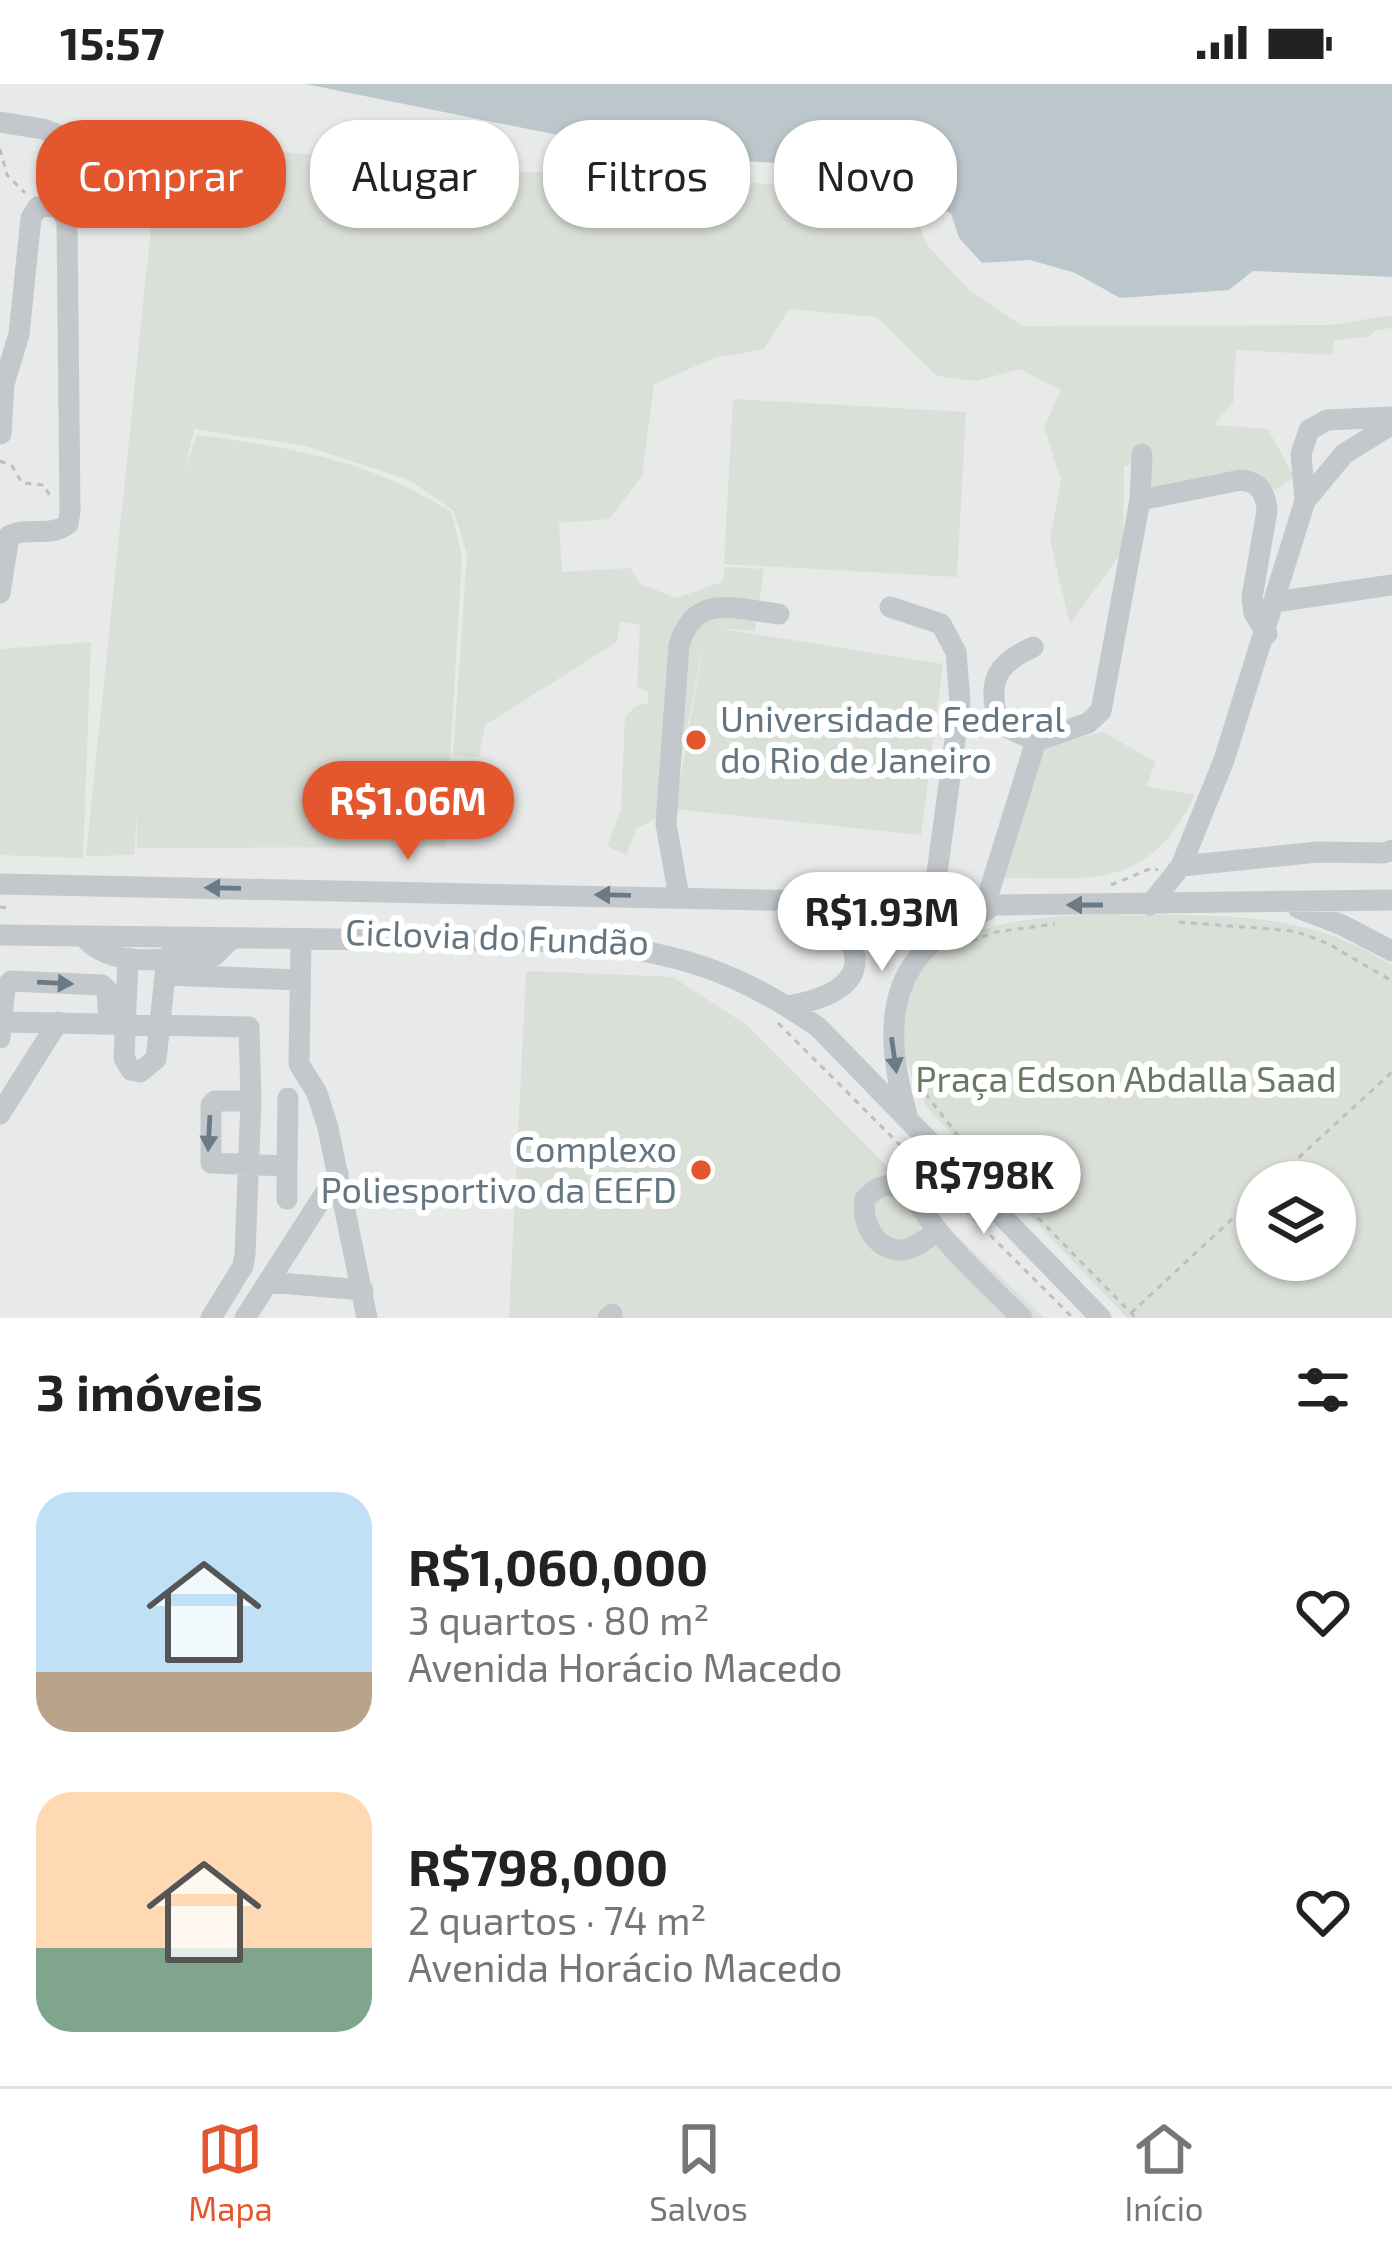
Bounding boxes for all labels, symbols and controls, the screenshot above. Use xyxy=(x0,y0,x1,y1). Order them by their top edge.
text: 15:57 xyxy=(60,15,164,69)
chip: Comprar xyxy=(36,120,286,228)
chip: Alugar xyxy=(310,120,519,228)
chip: Filtros xyxy=(543,120,750,228)
chip: Novo xyxy=(774,120,957,228)
place label: Universidade Federal do Rio de Janeiro xyxy=(720,696,1065,780)
marker: Universidade Federal do Rio de Janeiro xyxy=(683,727,709,753)
pin: R$1.06M xyxy=(297,761,519,863)
text: R$1.06M xyxy=(329,776,487,823)
pin: R$1.93M xyxy=(771,872,993,974)
one-way arrow xyxy=(203,878,241,898)
one-way arrow xyxy=(593,886,631,905)
text: R$1.93M xyxy=(804,887,960,934)
one-way arrow xyxy=(1065,895,1103,915)
street label: Ciclovia do Fundão xyxy=(344,909,650,962)
one-way arrow xyxy=(37,974,75,993)
one-way arrow xyxy=(885,1036,904,1074)
park label: Praça Edson Abdalla Saad xyxy=(915,1056,1337,1101)
one-way arrow xyxy=(199,1115,218,1153)
place label: Complexo Poliesportivo da EEFD xyxy=(320,1126,677,1210)
pin: R$798K xyxy=(886,1135,1082,1237)
text: R$798K xyxy=(914,1150,1054,1197)
marker: Complexo Poliesportivo da EEFD xyxy=(688,1157,714,1183)
map controls xyxy=(1236,1161,1356,1281)
button: layers xyxy=(1236,1161,1356,1281)
icon: filters xyxy=(1290,1357,1356,1423)
text: 3 imóveis xyxy=(36,1360,263,1421)
text: R$1,060,000 xyxy=(408,1535,708,1596)
icon: home xyxy=(132,1540,276,1684)
icon: heart xyxy=(1290,1579,1356,1645)
text: 3 quartos · 80 m² xyxy=(408,1596,710,1643)
text: Avenida Horácio Macedo xyxy=(408,1643,842,1690)
text: R$798,000 xyxy=(408,1835,668,1896)
icon: home xyxy=(132,1840,276,1984)
icon: heart xyxy=(1290,1879,1356,1945)
text: 2 quartos · 74 m² xyxy=(408,1896,707,1943)
text: Avenida Horácio Macedo xyxy=(408,1943,842,1990)
tab: Mapa xyxy=(188,2116,273,2228)
tab: Salvos xyxy=(649,2116,748,2228)
tab: Início xyxy=(1125,2116,1204,2228)

